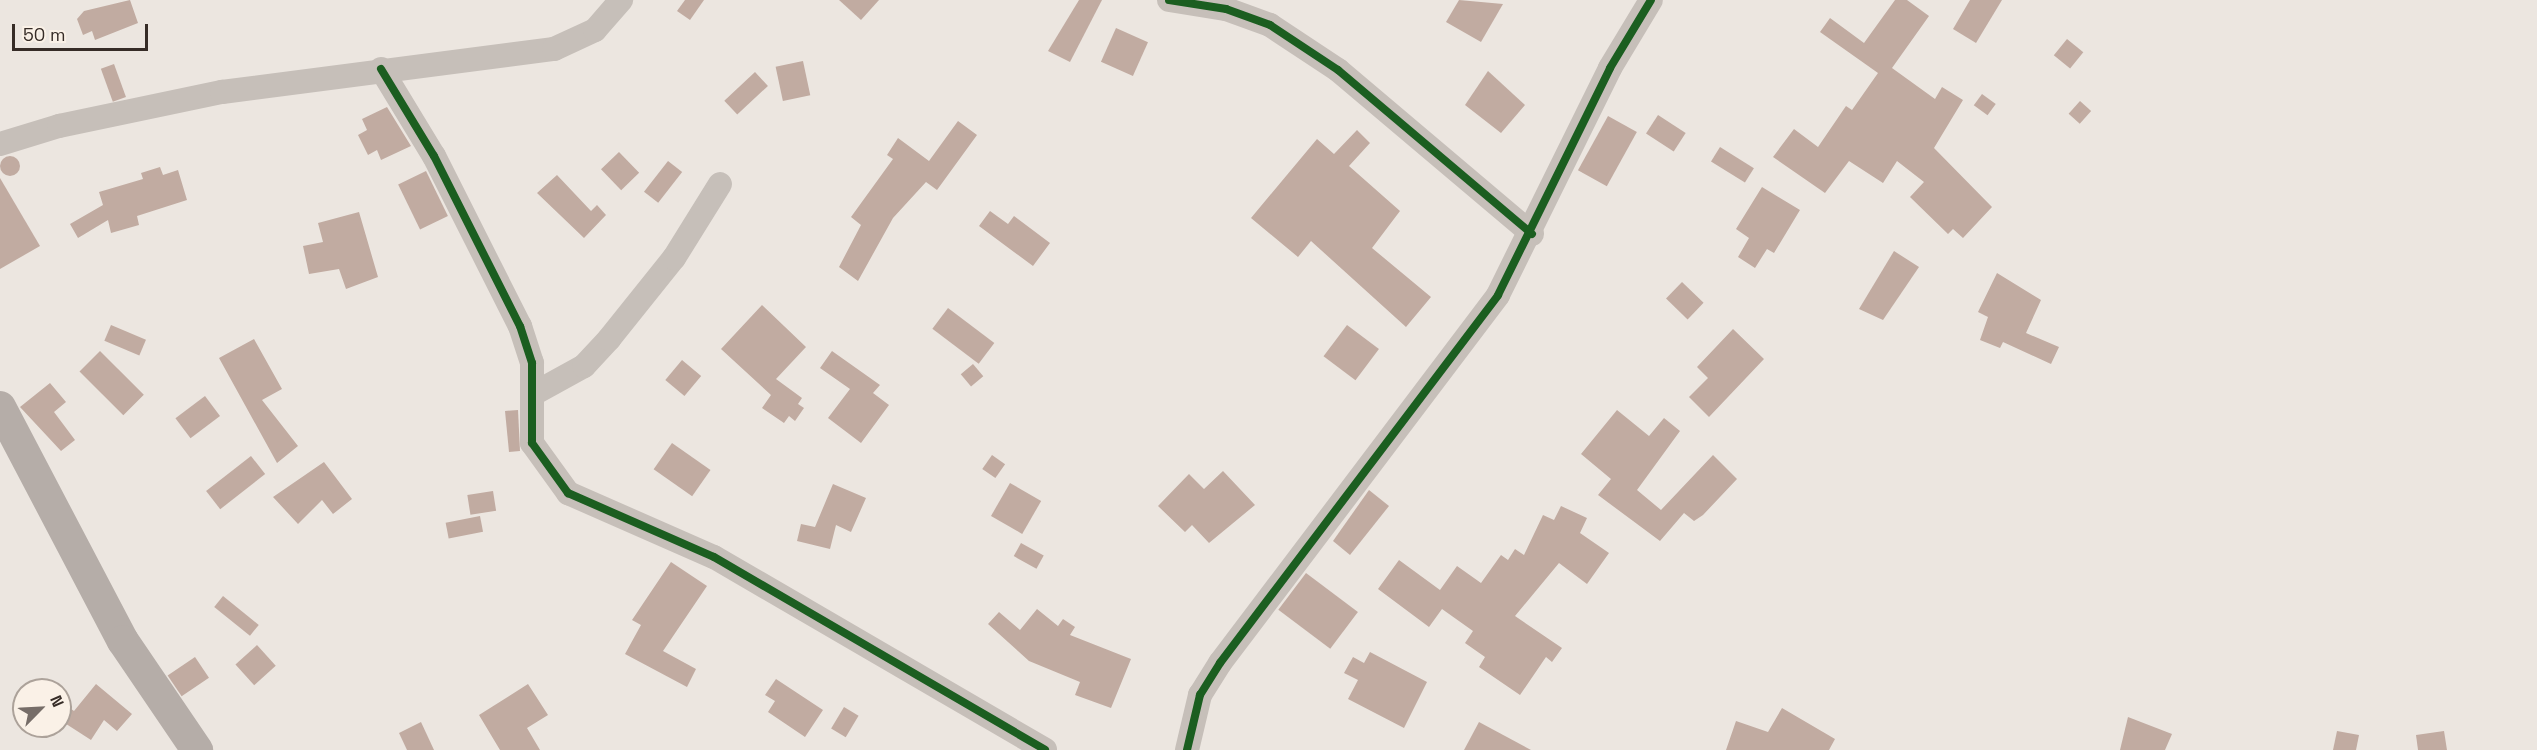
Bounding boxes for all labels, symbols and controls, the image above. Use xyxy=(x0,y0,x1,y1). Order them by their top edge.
scale bar xyxy=(15,12,152,50)
text: 50 m xyxy=(23,23,65,46)
north arrow xyxy=(12,678,72,738)
text: N xyxy=(45,692,69,710)

